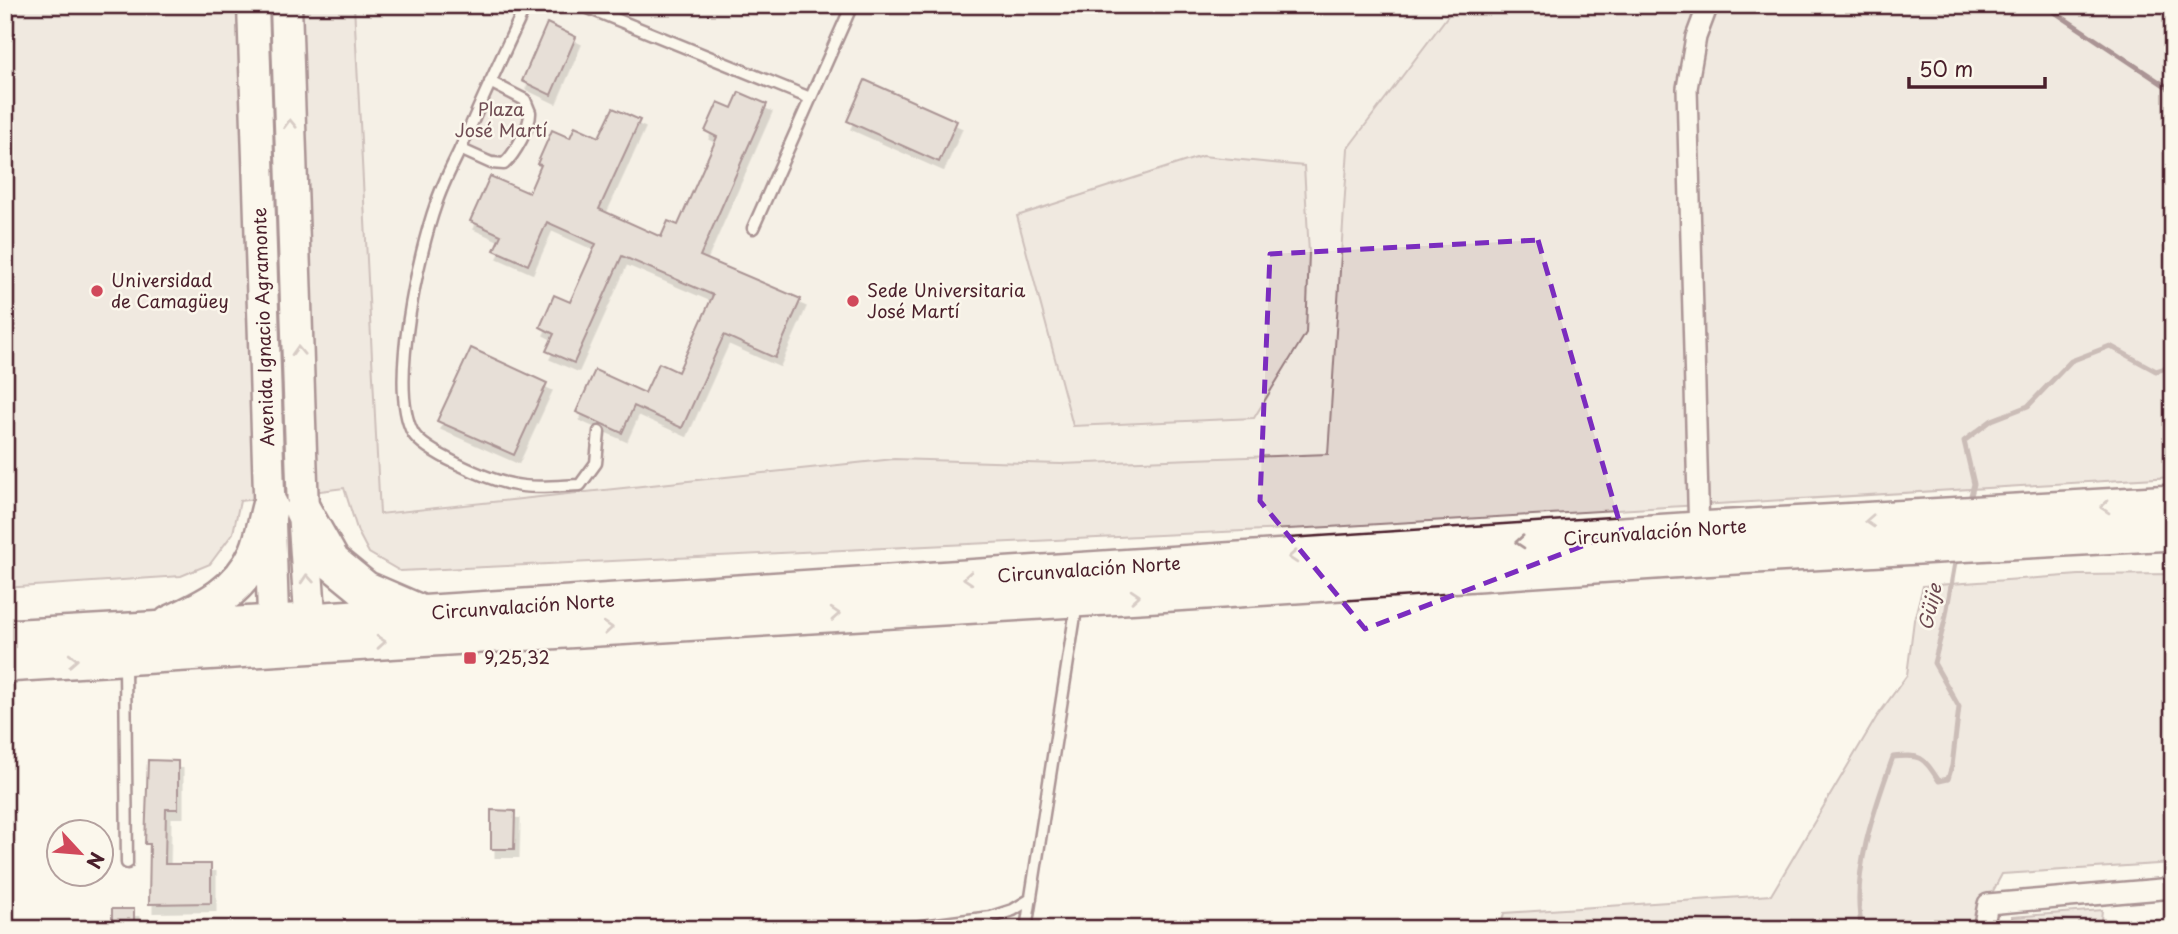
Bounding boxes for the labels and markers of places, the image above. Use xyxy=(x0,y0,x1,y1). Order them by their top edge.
place label: Universidad de Camagüey xyxy=(111,266,229,314)
place label: Sede Universitaria José Martí xyxy=(867,276,1026,324)
marker: Universidad de Camagüey xyxy=(89,283,105,299)
marker: Sede Universitaria José Martí xyxy=(845,293,861,309)
place label: 9,25,32 xyxy=(484,643,550,670)
marker: 9,25,32 xyxy=(462,650,478,666)

